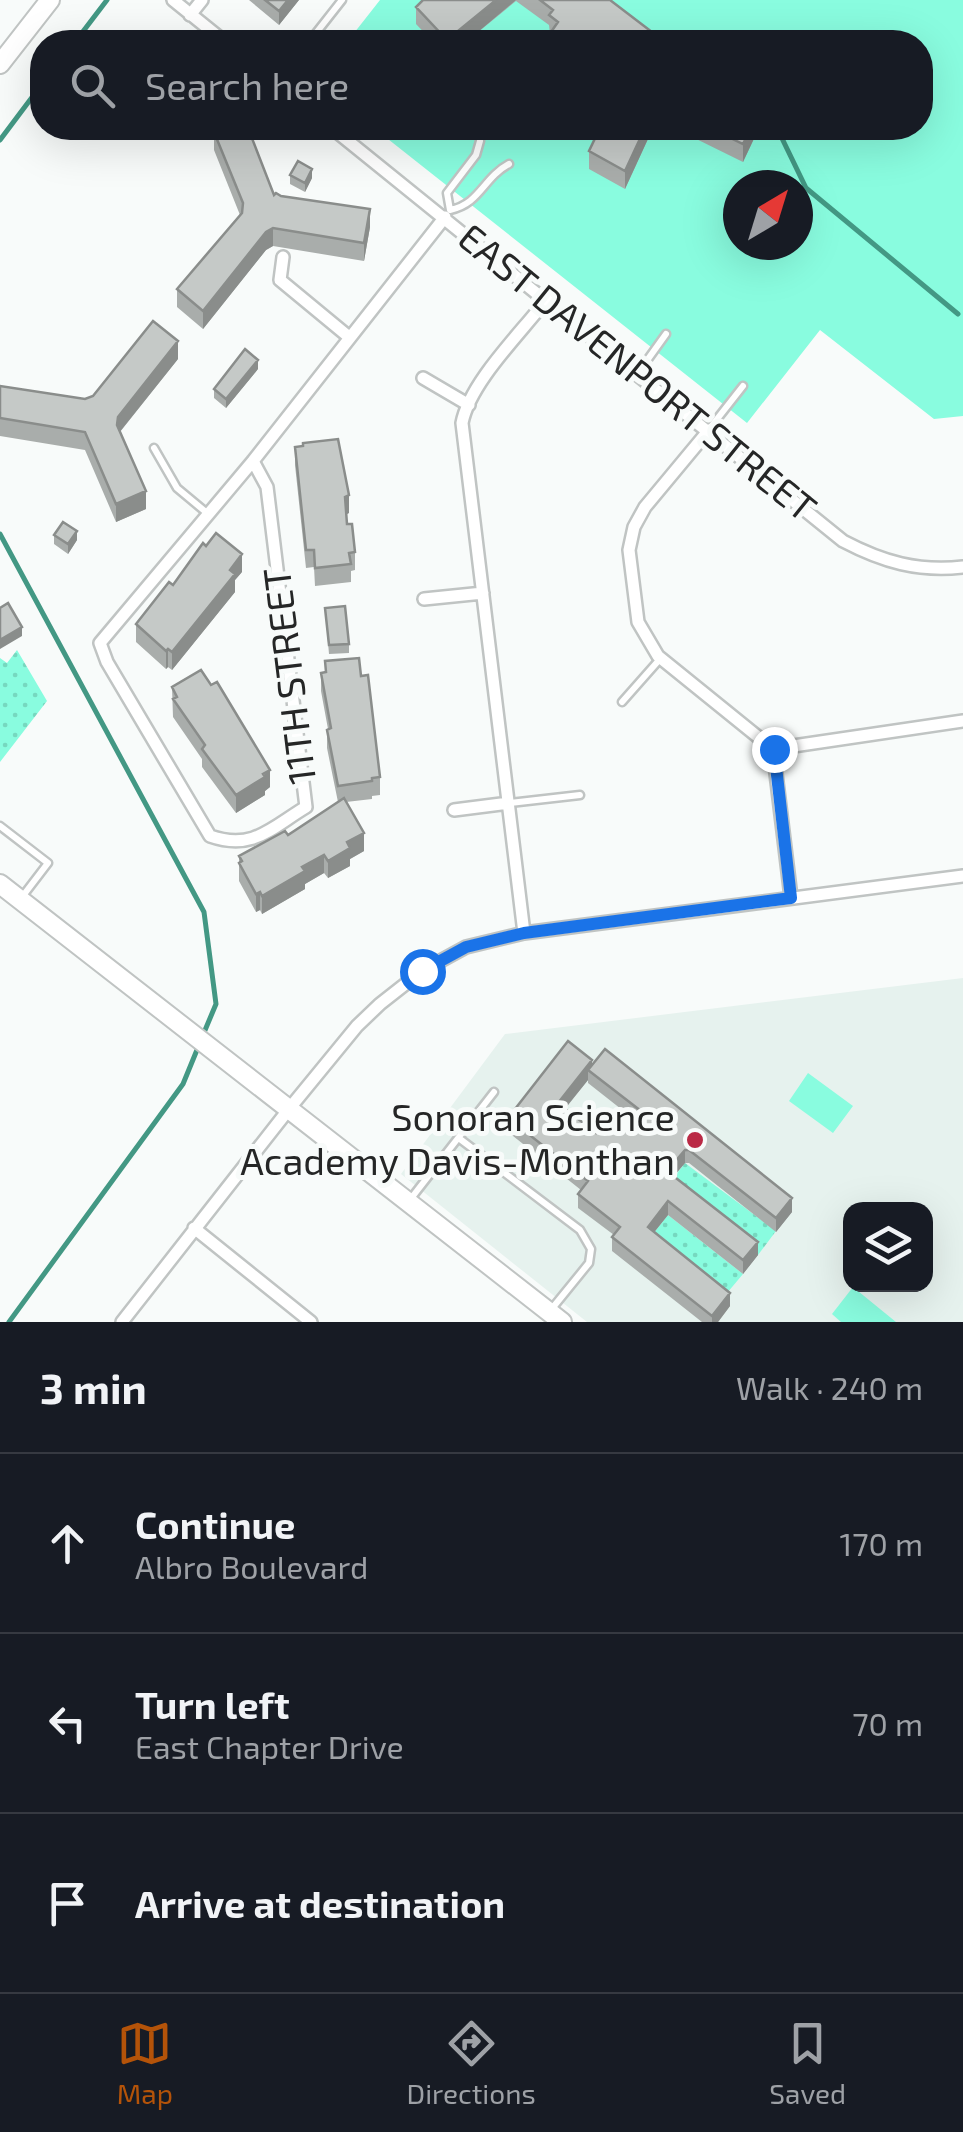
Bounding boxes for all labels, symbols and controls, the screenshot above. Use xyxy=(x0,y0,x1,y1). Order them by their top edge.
search box xyxy=(30,30,933,140)
icon: search xyxy=(65,58,120,113)
text: Search here xyxy=(145,62,349,108)
north arrow xyxy=(723,170,813,260)
street label: EAST DAVENPORT STREET xyxy=(450,213,826,530)
street label: 11TH STREET xyxy=(252,565,324,787)
route end xyxy=(752,727,798,773)
route start xyxy=(400,949,446,995)
place label: Sonoran Science Academy Davis-Monthan xyxy=(240,1093,675,1183)
marker: Sonoran Science Academy Davis-Monthan xyxy=(684,1129,706,1151)
map controls xyxy=(843,1202,933,1292)
button: layers xyxy=(843,1202,933,1292)
text: 3 min xyxy=(40,1362,147,1412)
text: Walk · 240 m xyxy=(736,1368,923,1406)
text: Continue xyxy=(135,1501,295,1547)
icon: ahead xyxy=(40,1516,95,1571)
text: 170 m xyxy=(839,1524,923,1562)
text: Albro Boulevard xyxy=(135,1547,368,1585)
text: Turn left xyxy=(135,1681,290,1727)
icon: left xyxy=(40,1696,95,1751)
text: 70 m xyxy=(852,1704,923,1742)
text: East Chapter Drive xyxy=(135,1727,404,1765)
icon: arrive xyxy=(40,1876,95,1931)
text: Arrive at destination xyxy=(135,1880,505,1926)
tab: Map xyxy=(117,2016,173,2110)
tab: Directions xyxy=(407,2016,536,2110)
tab: Saved xyxy=(769,2016,846,2110)

